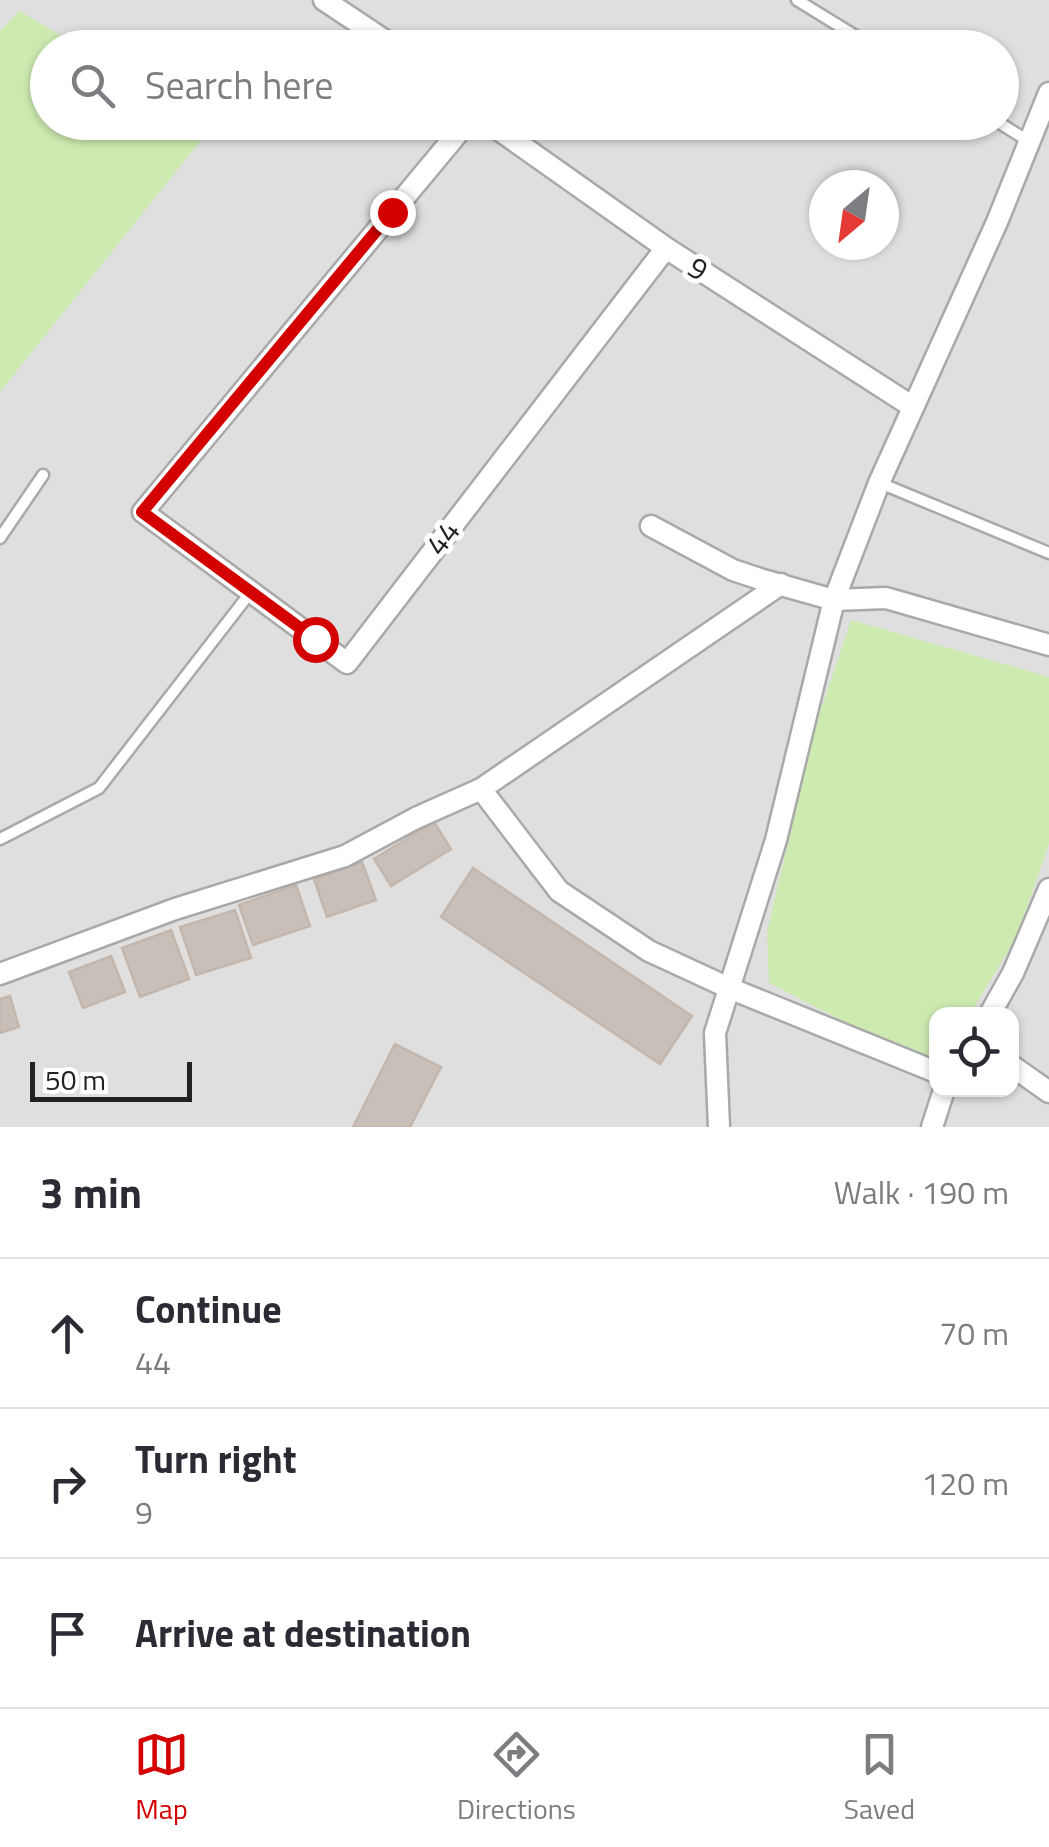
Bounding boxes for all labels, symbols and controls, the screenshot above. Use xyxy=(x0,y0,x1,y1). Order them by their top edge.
search box xyxy=(30,30,1019,140)
text: Search here xyxy=(145,56,333,114)
icon: search xyxy=(65,58,120,113)
north arrow xyxy=(809,170,899,260)
route end xyxy=(370,190,416,236)
street label: 9 xyxy=(679,244,718,292)
street label: 44 xyxy=(414,510,471,565)
route start xyxy=(293,617,339,663)
map controls xyxy=(929,1007,1019,1097)
button: locate xyxy=(929,1007,1019,1097)
scale bar xyxy=(30,1057,192,1102)
text: 50 m xyxy=(45,1058,106,1101)
text: 3 min xyxy=(40,1160,142,1224)
text: Walk · 190 m xyxy=(834,1168,1009,1216)
text: Continue xyxy=(135,1280,282,1338)
icon: ahead xyxy=(40,1306,95,1361)
text: 70 m xyxy=(939,1309,1009,1357)
text: 44 xyxy=(135,1338,171,1386)
text: Turn right xyxy=(135,1430,297,1488)
icon: right xyxy=(40,1456,95,1511)
text: 120 m xyxy=(921,1459,1009,1507)
text: 9 xyxy=(135,1488,153,1536)
text: Arrive at destination xyxy=(135,1604,471,1662)
icon: arrive xyxy=(40,1606,95,1661)
tab: Map xyxy=(134,1727,189,1830)
tab: Directions xyxy=(457,1727,576,1830)
tab: Saved xyxy=(844,1727,915,1830)

